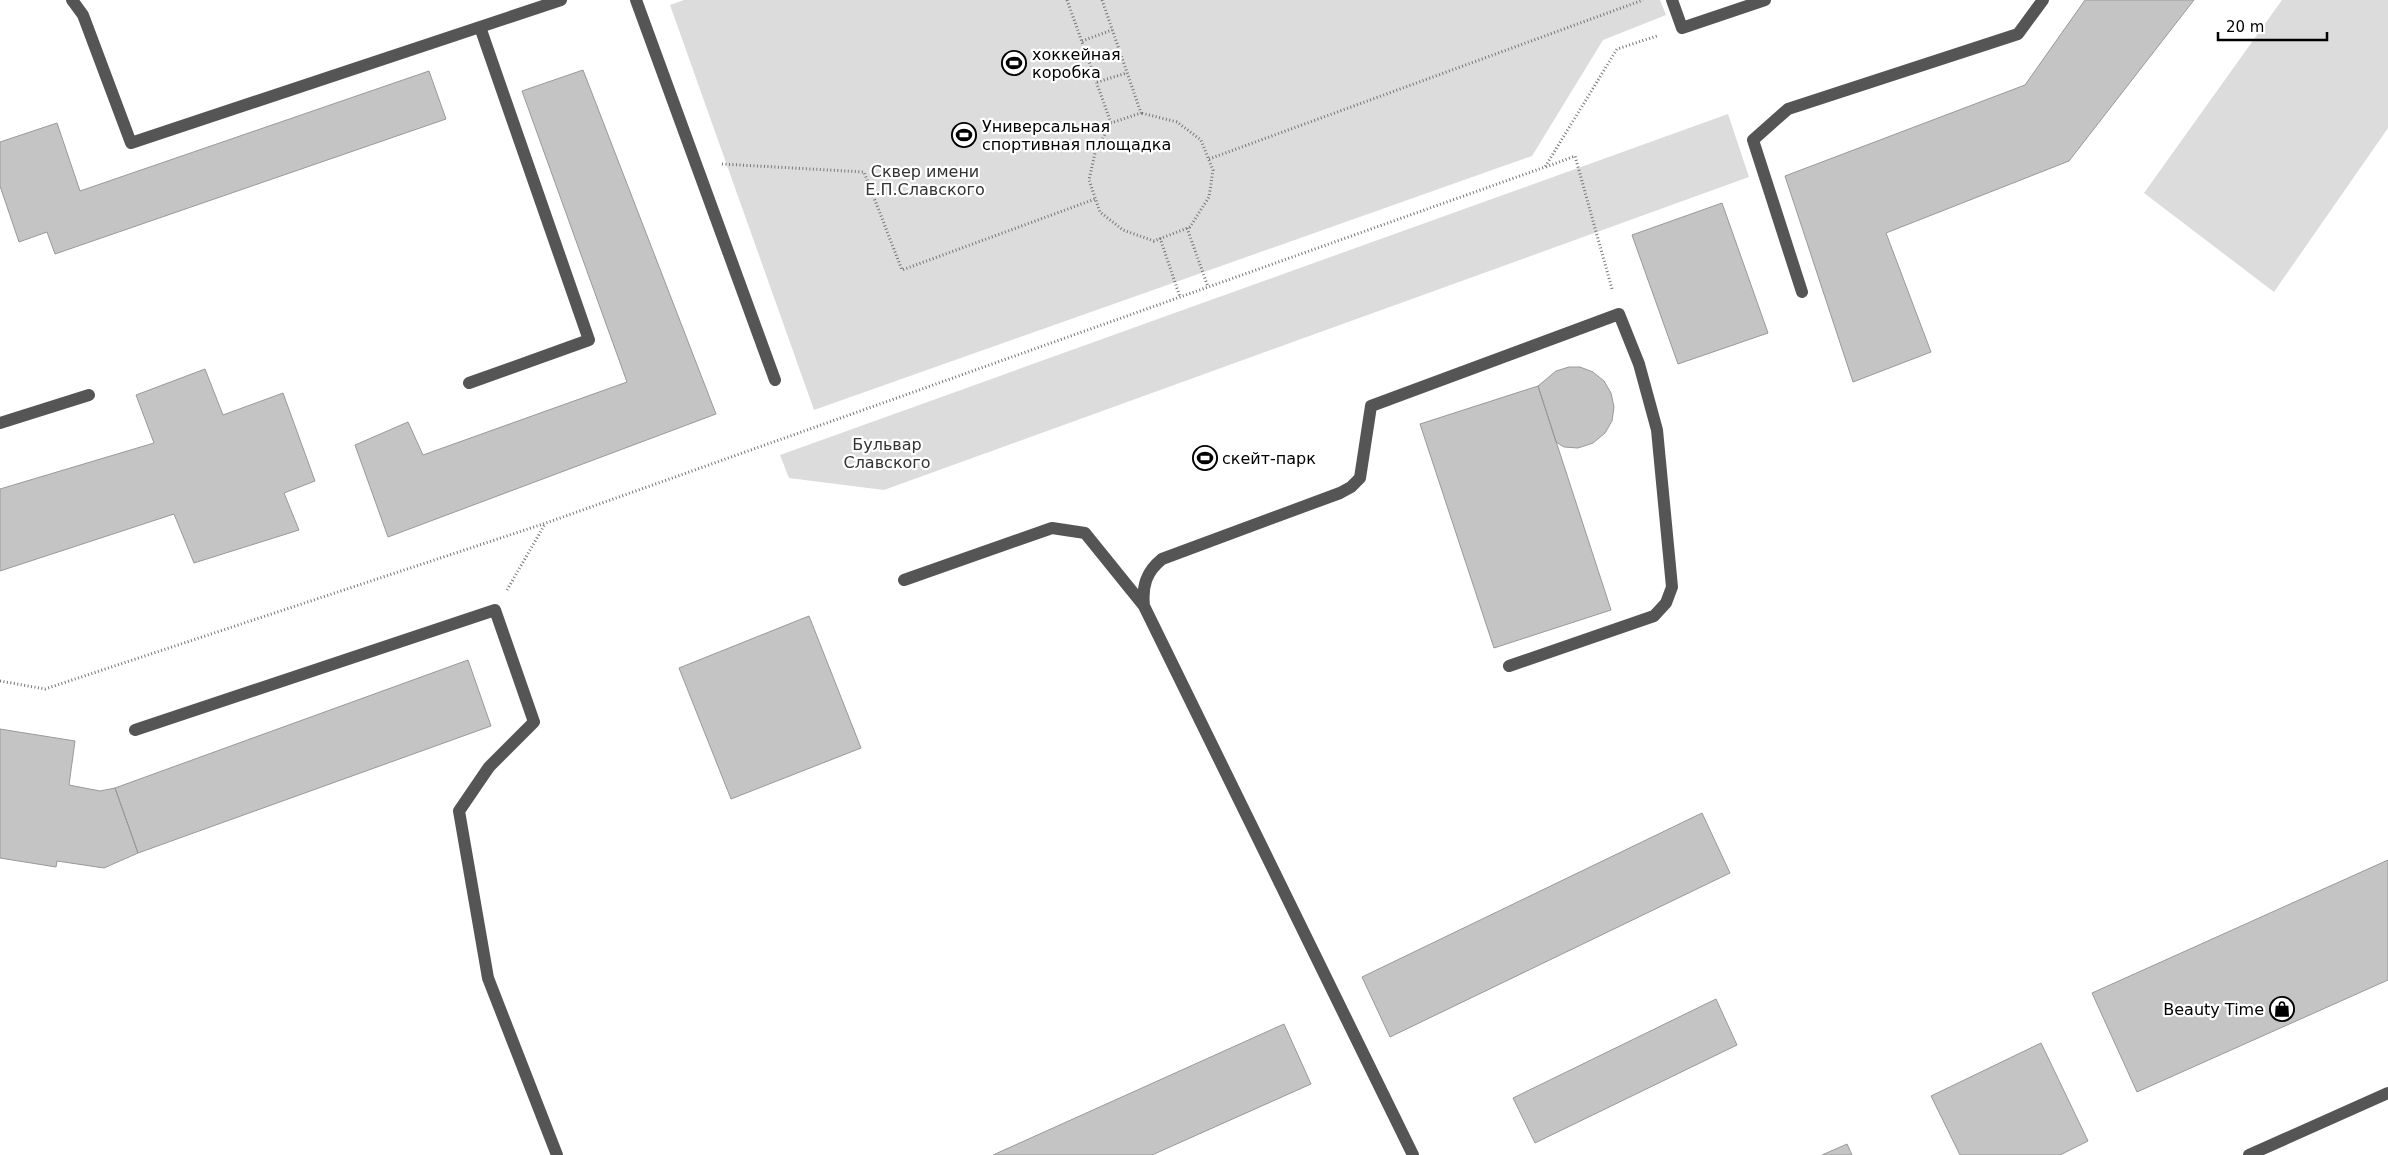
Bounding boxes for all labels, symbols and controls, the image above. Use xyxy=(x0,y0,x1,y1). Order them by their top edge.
scale bar xyxy=(2218,10,2327,42)
text: 20 m xyxy=(2226,18,2264,36)
place label: хоккейная коробка xyxy=(1032,45,1121,82)
sports icon: хоккейная коробка xyxy=(1001,50,1027,76)
place label: Универсальная спортивная площадка xyxy=(982,117,1171,154)
sports icon: Универсальная спортивная площадка xyxy=(951,122,977,148)
park label: Сквер имени Е.П.Славского xyxy=(865,162,985,199)
park label: Бульвар Славского xyxy=(843,435,931,472)
sports icon: скейт-парк xyxy=(1192,445,1218,471)
place label: скейт-парк xyxy=(1222,449,1316,468)
shop icon: Beauty Time xyxy=(2269,996,2295,1022)
place label: Beauty Time xyxy=(2163,1000,2264,1019)

